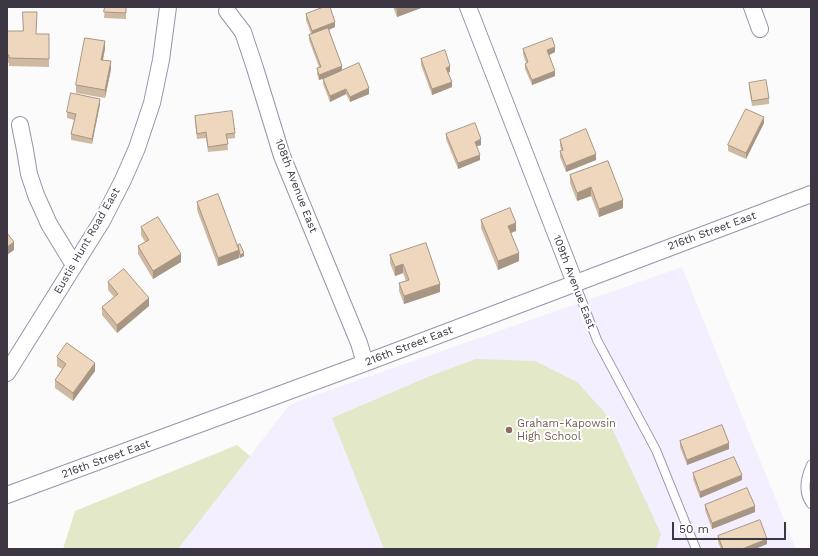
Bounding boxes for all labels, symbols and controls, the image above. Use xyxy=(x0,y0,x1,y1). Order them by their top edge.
street label: 108th Avenue East xyxy=(272,137,320,235)
street label: Eustis Hunt Road East xyxy=(51,185,123,297)
street label: 216th Street East xyxy=(666,209,758,253)
street label: 109th Avenue East xyxy=(550,233,598,331)
street label: 216th Street East xyxy=(363,323,455,369)
place label: Graham-Kapowsin High School xyxy=(517,417,616,443)
marker: Graham-Kapowsin High School xyxy=(504,425,514,435)
street label: 216th Street East xyxy=(60,437,152,481)
scale bar xyxy=(674,514,788,540)
text: 50 m xyxy=(679,522,709,536)

